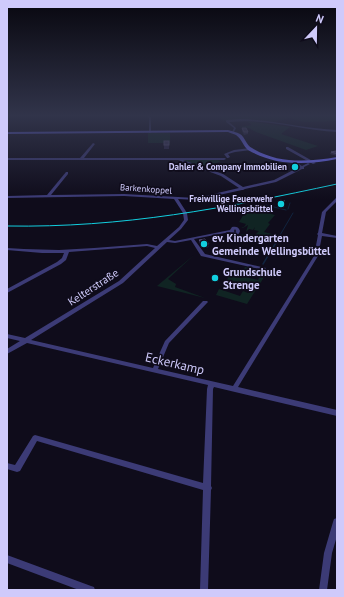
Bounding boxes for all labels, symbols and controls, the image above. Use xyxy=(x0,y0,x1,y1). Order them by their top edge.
north arrow xyxy=(296,8,336,48)
text: N xyxy=(314,11,326,27)
place label: Dahler & Company Immobilien xyxy=(169,161,287,172)
marker: Dahler & Company Immobilien xyxy=(290,162,300,172)
street label: Barkenkoppel xyxy=(119,181,173,196)
place label: Freiwillige Feuerwehr Wellingsbüttel xyxy=(189,193,274,214)
marker: Freiwillige Feuerwehr Wellingsbüttel xyxy=(276,199,286,209)
place label: ev. Kindergarten Gemeinde Wellingsbüttel xyxy=(212,231,331,258)
marker: ev. Kindergarten Gemeinde Wellingsbüttel xyxy=(199,239,209,249)
street label: Kelterstraße xyxy=(65,265,121,309)
place label: Grundschule Strenge xyxy=(223,265,282,292)
marker: Grundschule Strenge xyxy=(210,273,220,283)
street label: Eckerkamp xyxy=(144,348,206,379)

